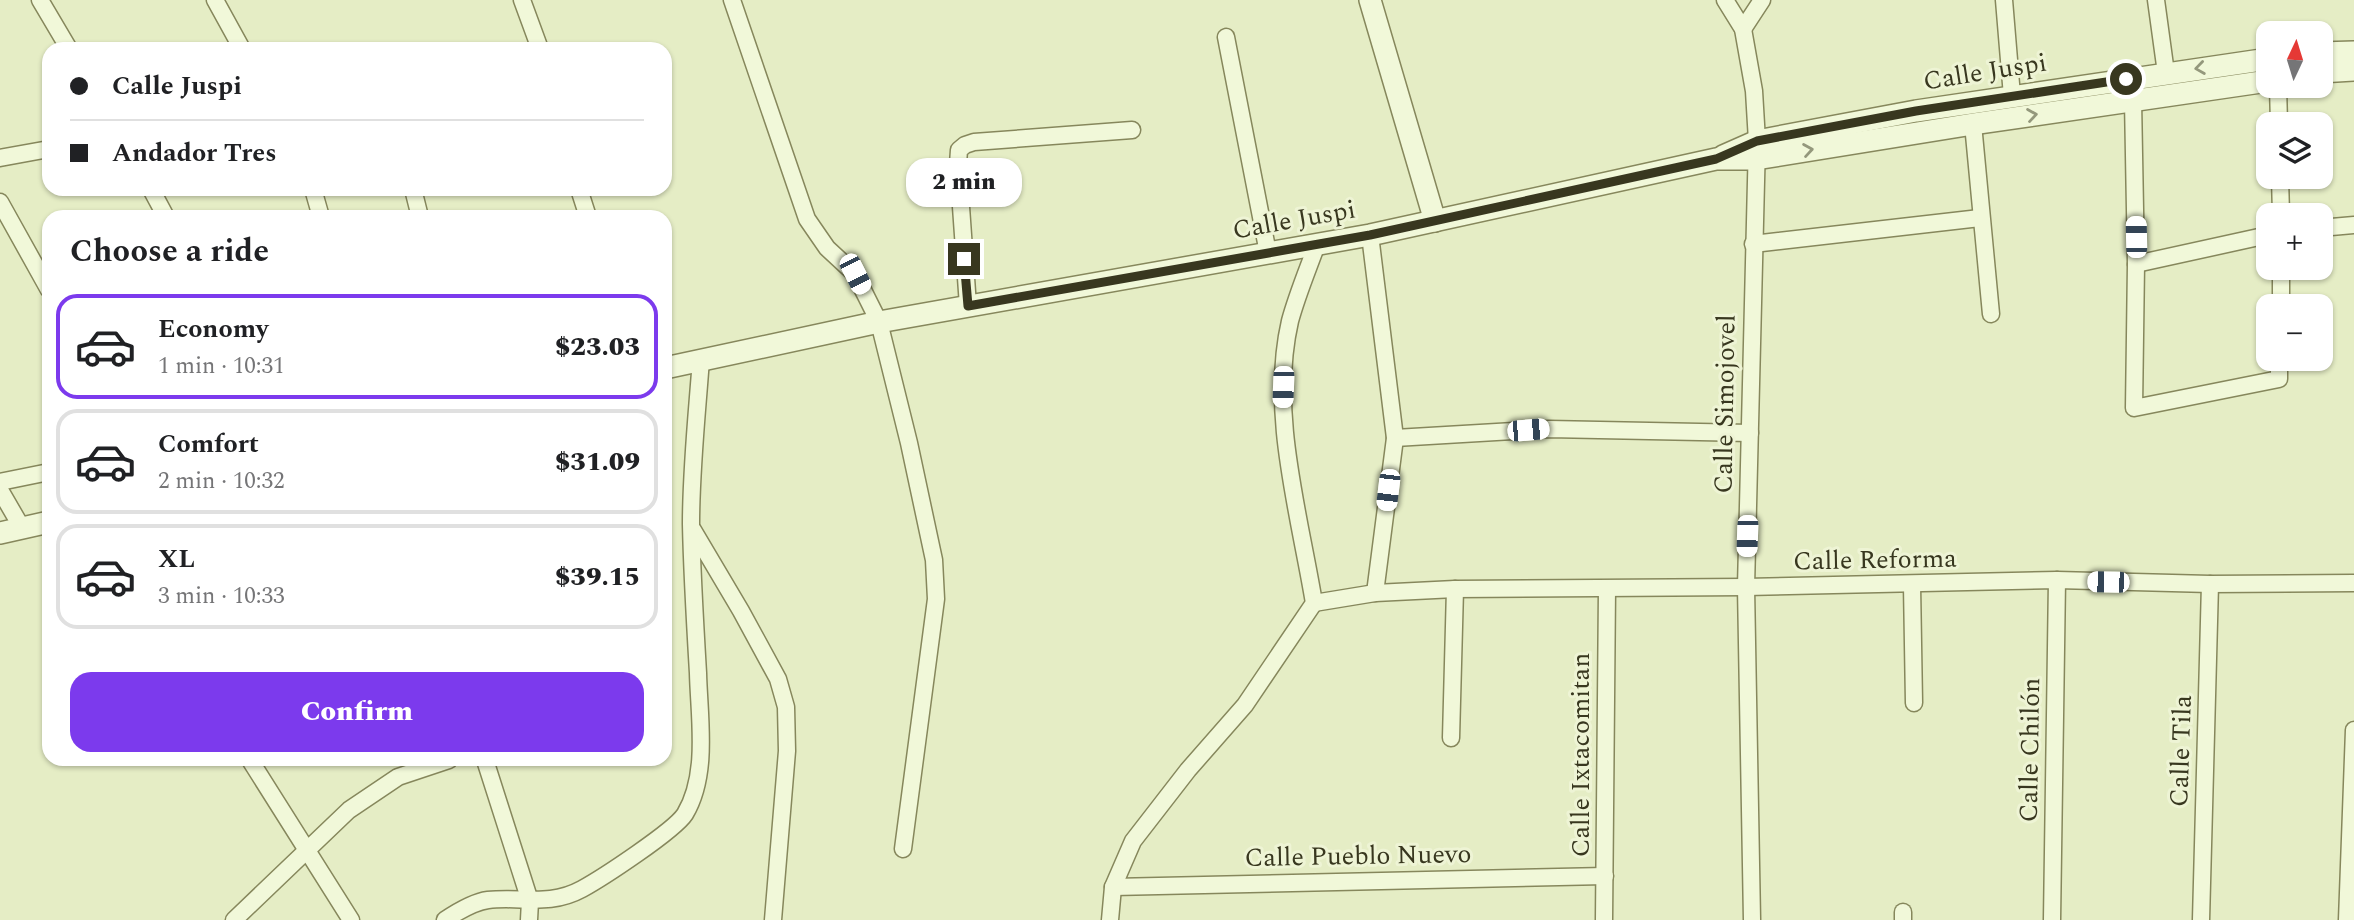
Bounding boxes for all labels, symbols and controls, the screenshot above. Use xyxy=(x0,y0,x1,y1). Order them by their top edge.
north arrow xyxy=(2256,21,2333,98)
map controls xyxy=(2256,21,2333,371)
street label: Calle Juspi xyxy=(1920,43,2050,101)
one-way arrow xyxy=(2195,61,2206,76)
route start xyxy=(2110,63,2142,95)
text: Calle Juspi xyxy=(112,66,242,106)
one-way arrow xyxy=(2027,108,2038,123)
button: layers xyxy=(2256,112,2333,189)
text: Andador Tres xyxy=(112,133,277,173)
one-way arrow xyxy=(1802,143,1814,158)
callout: 2 min xyxy=(906,158,1022,206)
text: 2 min xyxy=(932,165,996,200)
street label: Calle Juspi xyxy=(1229,190,1359,250)
button: + xyxy=(2256,203,2333,280)
car xyxy=(2126,216,2147,258)
text: Choose a ride xyxy=(70,227,269,276)
route end xyxy=(948,243,980,275)
car xyxy=(837,251,874,297)
button: − xyxy=(2256,294,2333,371)
text: Economy xyxy=(158,309,268,349)
street label: Calle Simojovel xyxy=(1703,314,1747,494)
icon: car xyxy=(74,315,137,378)
text: $23.03 xyxy=(555,327,640,367)
text: 1 min · 10:31 xyxy=(158,349,285,384)
car xyxy=(1272,366,1295,408)
car xyxy=(1507,418,1550,442)
text: Comfort xyxy=(158,424,259,464)
icon: car xyxy=(74,430,137,493)
text: $31.09 xyxy=(555,442,640,482)
text: 2 min · 10:32 xyxy=(158,464,285,499)
car xyxy=(1376,468,1401,512)
car xyxy=(1736,515,1759,557)
text: XL xyxy=(158,539,195,579)
street label: Calle Reforma xyxy=(1793,539,1958,581)
icon: car xyxy=(74,545,137,608)
text: $39.15 xyxy=(555,557,640,597)
car xyxy=(2087,571,2130,593)
text: 3 min · 10:33 xyxy=(158,579,285,614)
street label: Calle Ixtacomitan xyxy=(1561,653,1601,857)
button: Confirm xyxy=(70,672,644,752)
street label: Calle Chilón xyxy=(2009,677,2051,823)
street label: Calle Tila xyxy=(2159,694,2203,808)
street label: Calle Pueblo Nuevo xyxy=(1244,834,1472,878)

